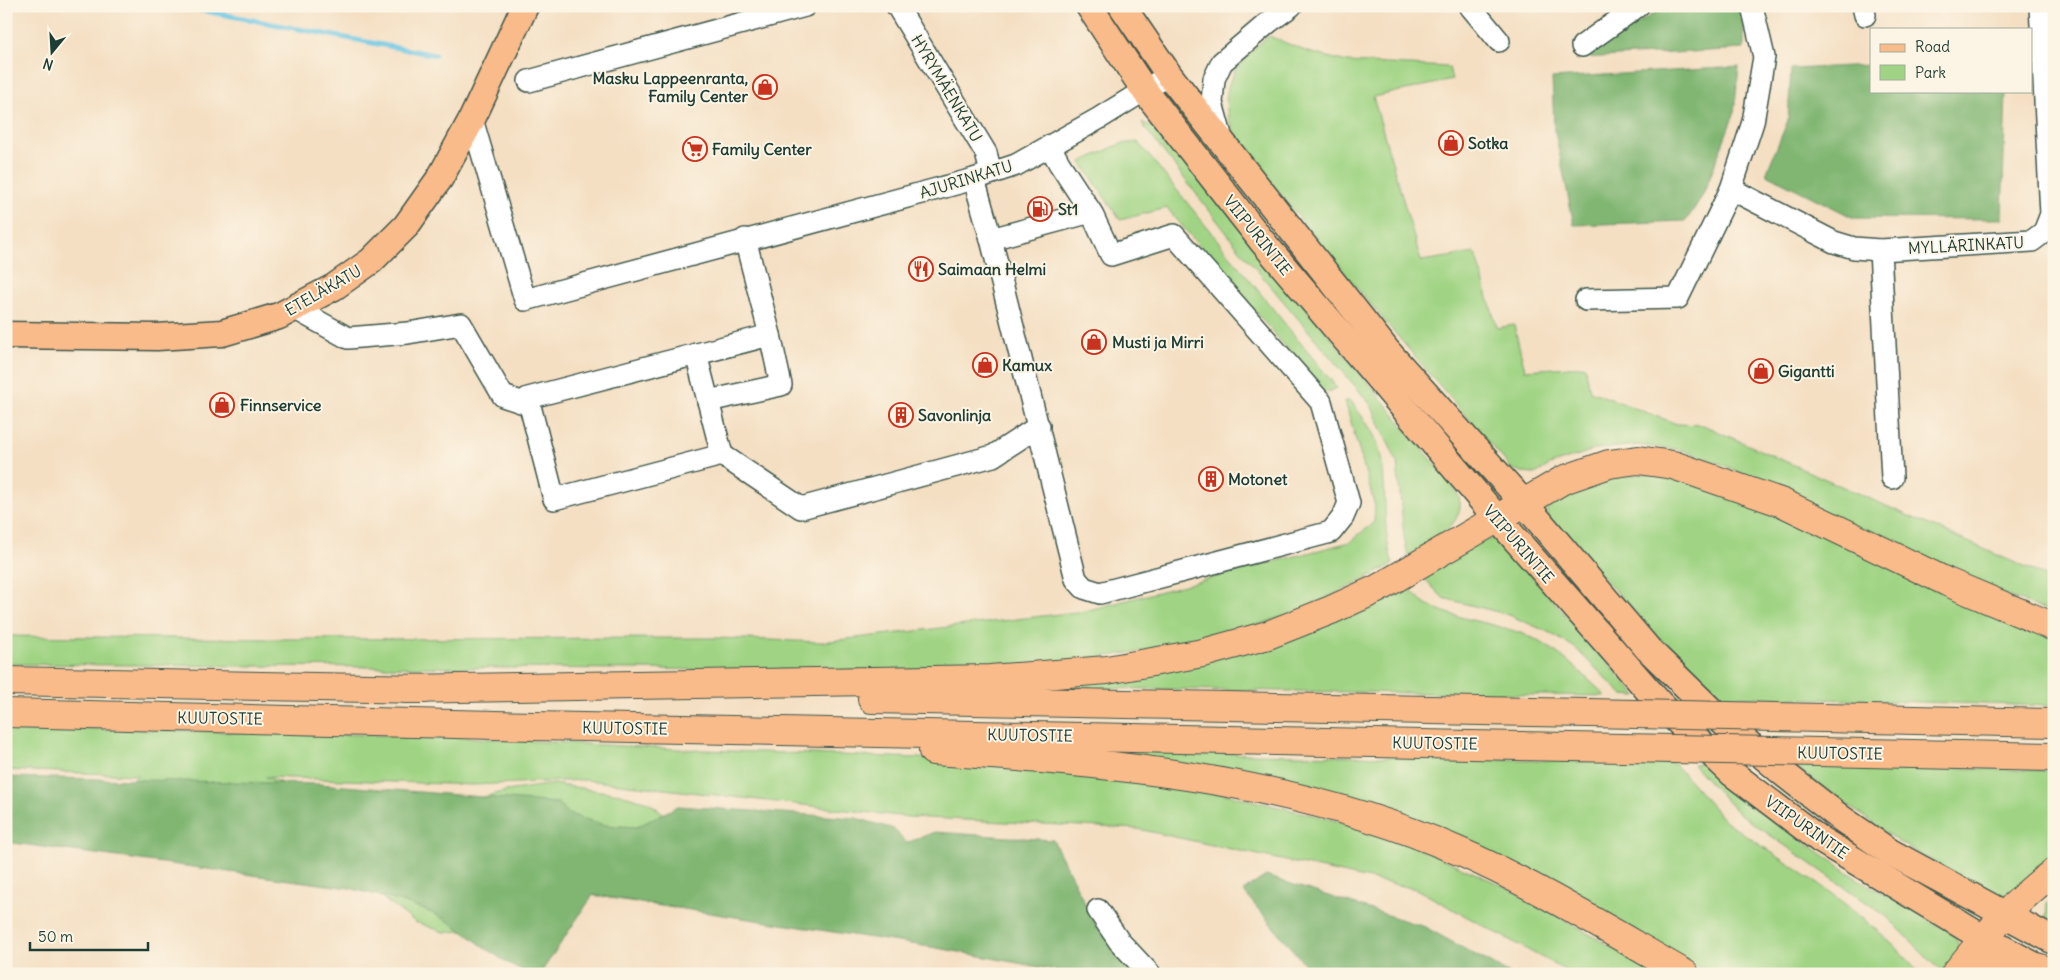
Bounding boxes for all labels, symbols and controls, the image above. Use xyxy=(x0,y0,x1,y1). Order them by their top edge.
north arrow xyxy=(28,28,78,78)
legend xyxy=(1870,28,2032,92)
street label: HYRYMÄENKATU xyxy=(907,31,987,145)
text: Road xyxy=(1915,37,1950,56)
text: N xyxy=(41,54,55,74)
text: Park xyxy=(1915,63,1946,82)
place label: Masku Lappeenranta, Family Center xyxy=(592,68,748,107)
shop icon: Masku Lappeenranta, Family Center xyxy=(752,74,778,100)
shop icon: Sotka xyxy=(1438,130,1464,156)
place label: Sotka xyxy=(1468,133,1508,153)
supermarket icon: Family Center xyxy=(682,136,708,162)
place label: Family Center xyxy=(712,139,812,160)
street label: AJURINKATU xyxy=(917,155,1015,203)
street label: VIIPURINTIE xyxy=(1220,191,1296,279)
fuel station icon: St1 xyxy=(1027,196,1053,222)
place label: St1 xyxy=(1058,199,1078,219)
street label: MYLLÄRINKATU xyxy=(1907,232,2025,258)
restaurant icon: Saimaan Helmi xyxy=(908,256,934,282)
place label: Saimaan Helmi xyxy=(938,259,1046,279)
street label: ETELÄKATU xyxy=(281,260,365,320)
shop icon: Musti ja Mirri xyxy=(1081,329,1107,355)
place label: Musti ja Mirri xyxy=(1112,332,1204,352)
shop icon: Kamux xyxy=(972,352,998,378)
place label: Kamux xyxy=(1002,355,1052,375)
shop icon: Gigantti xyxy=(1748,358,1774,384)
place label: Gigantti xyxy=(1778,361,1835,382)
shop icon: Finnservice xyxy=(209,392,235,418)
place label: Finnservice xyxy=(240,395,322,415)
building icon: Savonlinja xyxy=(888,402,914,428)
place label: Savonlinja xyxy=(918,405,991,425)
building icon: Motonet xyxy=(1198,466,1224,492)
place label: Motonet xyxy=(1228,469,1288,489)
street label: VIIPURINTIE xyxy=(1479,501,1559,587)
street label: KUUTOSTIE xyxy=(177,707,263,729)
street label: KUUTOSTIE xyxy=(582,717,668,739)
street label: KUUTOSTIE xyxy=(987,724,1073,746)
street label: KUUTOSTIE xyxy=(1392,732,1478,754)
street label: KUUTOSTIE xyxy=(1797,742,1883,764)
street label: VIIPURINTIE xyxy=(1761,791,1853,863)
scale bar xyxy=(30,920,148,952)
text: 50 m xyxy=(38,927,73,946)

